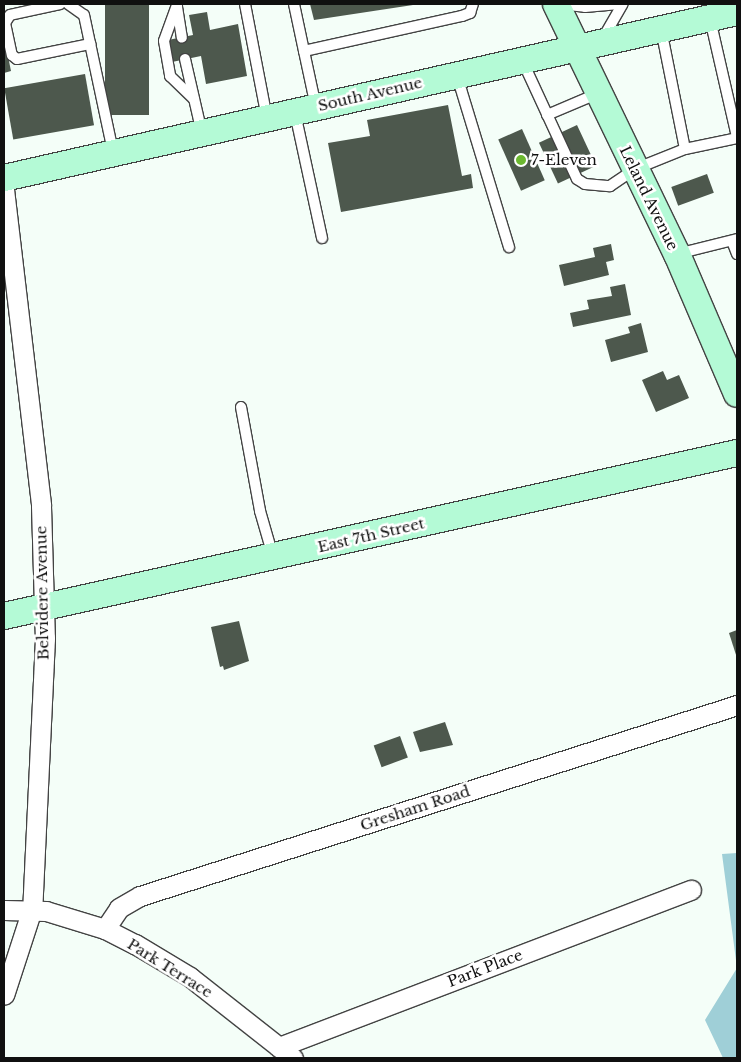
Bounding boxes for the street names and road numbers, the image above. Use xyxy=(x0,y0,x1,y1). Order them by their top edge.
street label: South Avenue xyxy=(316,73,424,115)
street label: Leland Avenue xyxy=(616,143,682,253)
street label: East 7th Street xyxy=(316,514,426,556)
street label: Belvidere Avenue xyxy=(32,525,52,661)
street label: Gresham Road xyxy=(358,782,472,834)
street label: Park Terrace xyxy=(124,935,216,1001)
street label: Park Place xyxy=(445,945,525,991)

